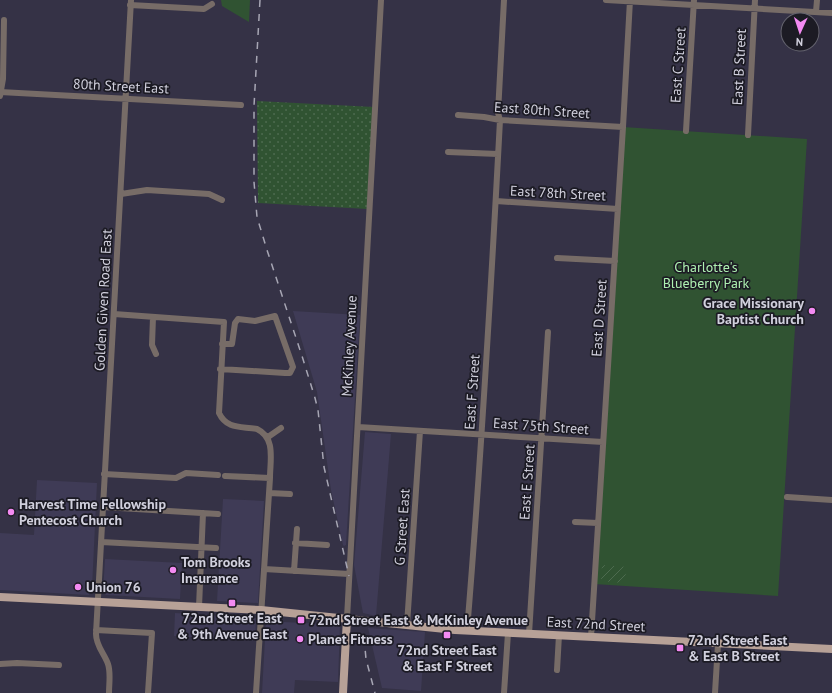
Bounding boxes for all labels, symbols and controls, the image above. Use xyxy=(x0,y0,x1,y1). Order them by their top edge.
north arrow xyxy=(780,12,820,52)
street label: East C Street xyxy=(666,26,690,103)
street label: East B Street xyxy=(728,28,750,106)
text: N xyxy=(795,35,803,49)
street label: 80th Street East xyxy=(73,75,170,98)
street label: East 80th Street xyxy=(493,98,591,122)
street label: East 78th Street xyxy=(510,182,607,205)
street label: Golden Given Road East xyxy=(90,228,116,371)
park label: Charlotte's Blueberry Park xyxy=(663,258,750,292)
street label: East D Street xyxy=(587,278,611,357)
place label: Grace Missionary Baptist Church xyxy=(703,294,804,328)
street label: McKinley Avenue xyxy=(337,295,361,397)
marker: Grace Missionary Baptist Church xyxy=(807,306,817,316)
street label: East F Street xyxy=(460,353,484,430)
street label: East 75th Street xyxy=(492,414,590,438)
street label: East E Street xyxy=(515,443,539,520)
street label: G Street East xyxy=(390,488,414,566)
place label: Harvest Time Fellowship Pentecost Church xyxy=(19,495,166,529)
marker: Harvest Time Fellowship Pentecost Church xyxy=(6,507,16,517)
place label: Tom Brooks Insurance xyxy=(181,553,251,587)
marker: Tom Brooks Insurance xyxy=(168,565,178,575)
place label: Union 76 xyxy=(86,578,141,596)
marker: Union 76 xyxy=(73,582,83,592)
marker: 72nd Street East & 9th Avenue East xyxy=(227,598,237,608)
place label: 72nd Street East & 9th Avenue East xyxy=(177,609,287,643)
place label: 72nd Street East & McKinley Avenue xyxy=(309,611,528,629)
street label: East 72nd Street xyxy=(546,612,646,636)
marker: 72nd Street East & McKinley Avenue xyxy=(296,615,306,625)
place label: Planet Fitness xyxy=(308,630,393,648)
marker: 72nd Street East & East F Street xyxy=(442,630,452,640)
place label: 72nd Street East & East B Street xyxy=(688,631,788,665)
marker: Planet Fitness xyxy=(295,634,305,644)
place label: 72nd Street East & East F Street xyxy=(397,641,497,675)
marker: 72nd Street East & East B Street xyxy=(675,643,685,653)

